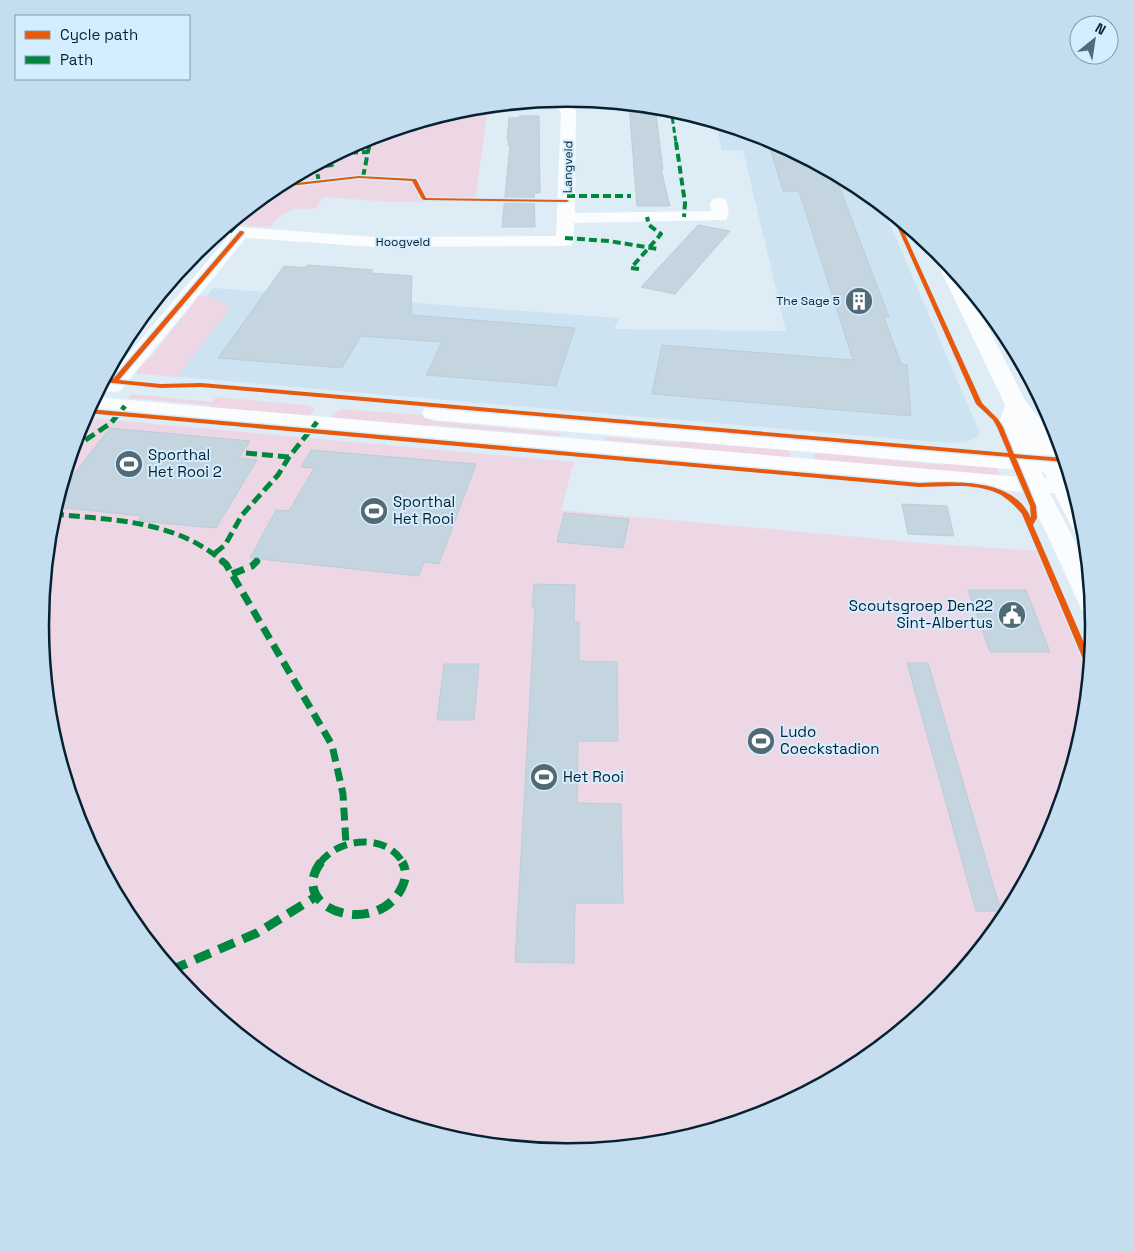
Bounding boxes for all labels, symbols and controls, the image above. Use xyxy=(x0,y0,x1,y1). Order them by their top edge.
legend xyxy=(15,15,190,80)
north arrow xyxy=(1069,15,1119,65)
text: N xyxy=(1092,19,1109,39)
text: Cycle path xyxy=(60,25,138,44)
text: Path xyxy=(60,50,93,69)
street label: Langveld xyxy=(560,141,576,193)
street label: Hoogveld xyxy=(376,234,430,250)
building icon: The Sage 5 xyxy=(844,286,874,316)
place label: The Sage 5 xyxy=(776,293,840,309)
place label: Sporthal Het Rooi 2 xyxy=(148,445,222,481)
sports icon: Sporthal Het Rooi 2 xyxy=(114,449,144,479)
place label: Sporthal Het Rooi xyxy=(393,492,455,528)
sports icon: Sporthal Het Rooi xyxy=(359,496,389,526)
place label: Scoutsgroep Den22 Sint-Albertus xyxy=(849,596,993,632)
public building icon: Scoutsgroep Den22 Sint-Albertus xyxy=(997,600,1027,630)
place label: Ludo Coeckstadion xyxy=(780,722,879,758)
sports icon: Ludo Coeckstadion xyxy=(746,726,776,756)
sports icon: Het Rooi xyxy=(529,762,559,792)
place label: Het Rooi xyxy=(563,767,624,786)

